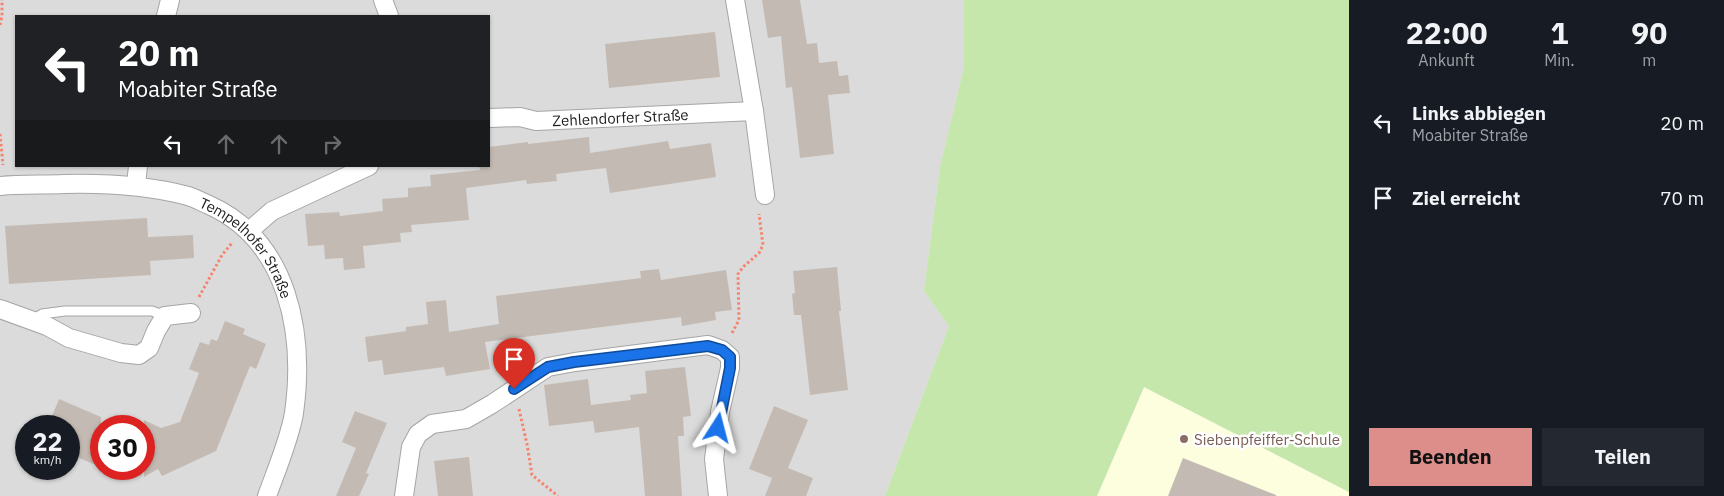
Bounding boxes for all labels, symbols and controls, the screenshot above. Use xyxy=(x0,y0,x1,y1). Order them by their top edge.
text: 22:00 xyxy=(1406,13,1488,52)
text: 1 xyxy=(1550,13,1568,52)
text: 90 xyxy=(1631,13,1667,52)
text: 20 m xyxy=(118,30,200,76)
icon: left xyxy=(35,35,100,100)
text: Ankunft xyxy=(1418,50,1475,70)
text: Min. xyxy=(1544,50,1575,70)
text: m xyxy=(1642,50,1656,70)
text: Moabiter Straße xyxy=(118,74,278,103)
text: Links abbiegen xyxy=(1412,101,1546,125)
street label: Zehlendorfer Straße xyxy=(552,105,689,130)
icon: left xyxy=(1369,109,1397,137)
text: 20 m xyxy=(1660,111,1704,135)
text: Moabiter Straße xyxy=(1412,125,1528,145)
icon: left xyxy=(159,130,187,158)
icon: ahead xyxy=(212,130,240,158)
icon: ahead xyxy=(265,130,293,158)
icon: right xyxy=(318,130,346,158)
icon: arrive xyxy=(1369,184,1397,212)
text: Ziel erreicht xyxy=(1412,186,1520,210)
text: 70 m xyxy=(1660,186,1704,210)
street label: Tempelhofer Straße xyxy=(197,193,296,301)
pin xyxy=(493,338,535,389)
icon: arrive xyxy=(500,345,528,373)
position arrow xyxy=(691,401,743,453)
speed limit sign: 30 xyxy=(90,415,155,480)
text: 22 xyxy=(32,425,63,458)
button: Beenden xyxy=(1369,428,1532,486)
button: Teilen xyxy=(1542,428,1704,486)
place label: Siebenpfeiffer-Schule xyxy=(1194,430,1340,449)
marker: Siebenpfeiffer-Schule xyxy=(1178,433,1190,445)
text: km/h xyxy=(33,452,62,467)

